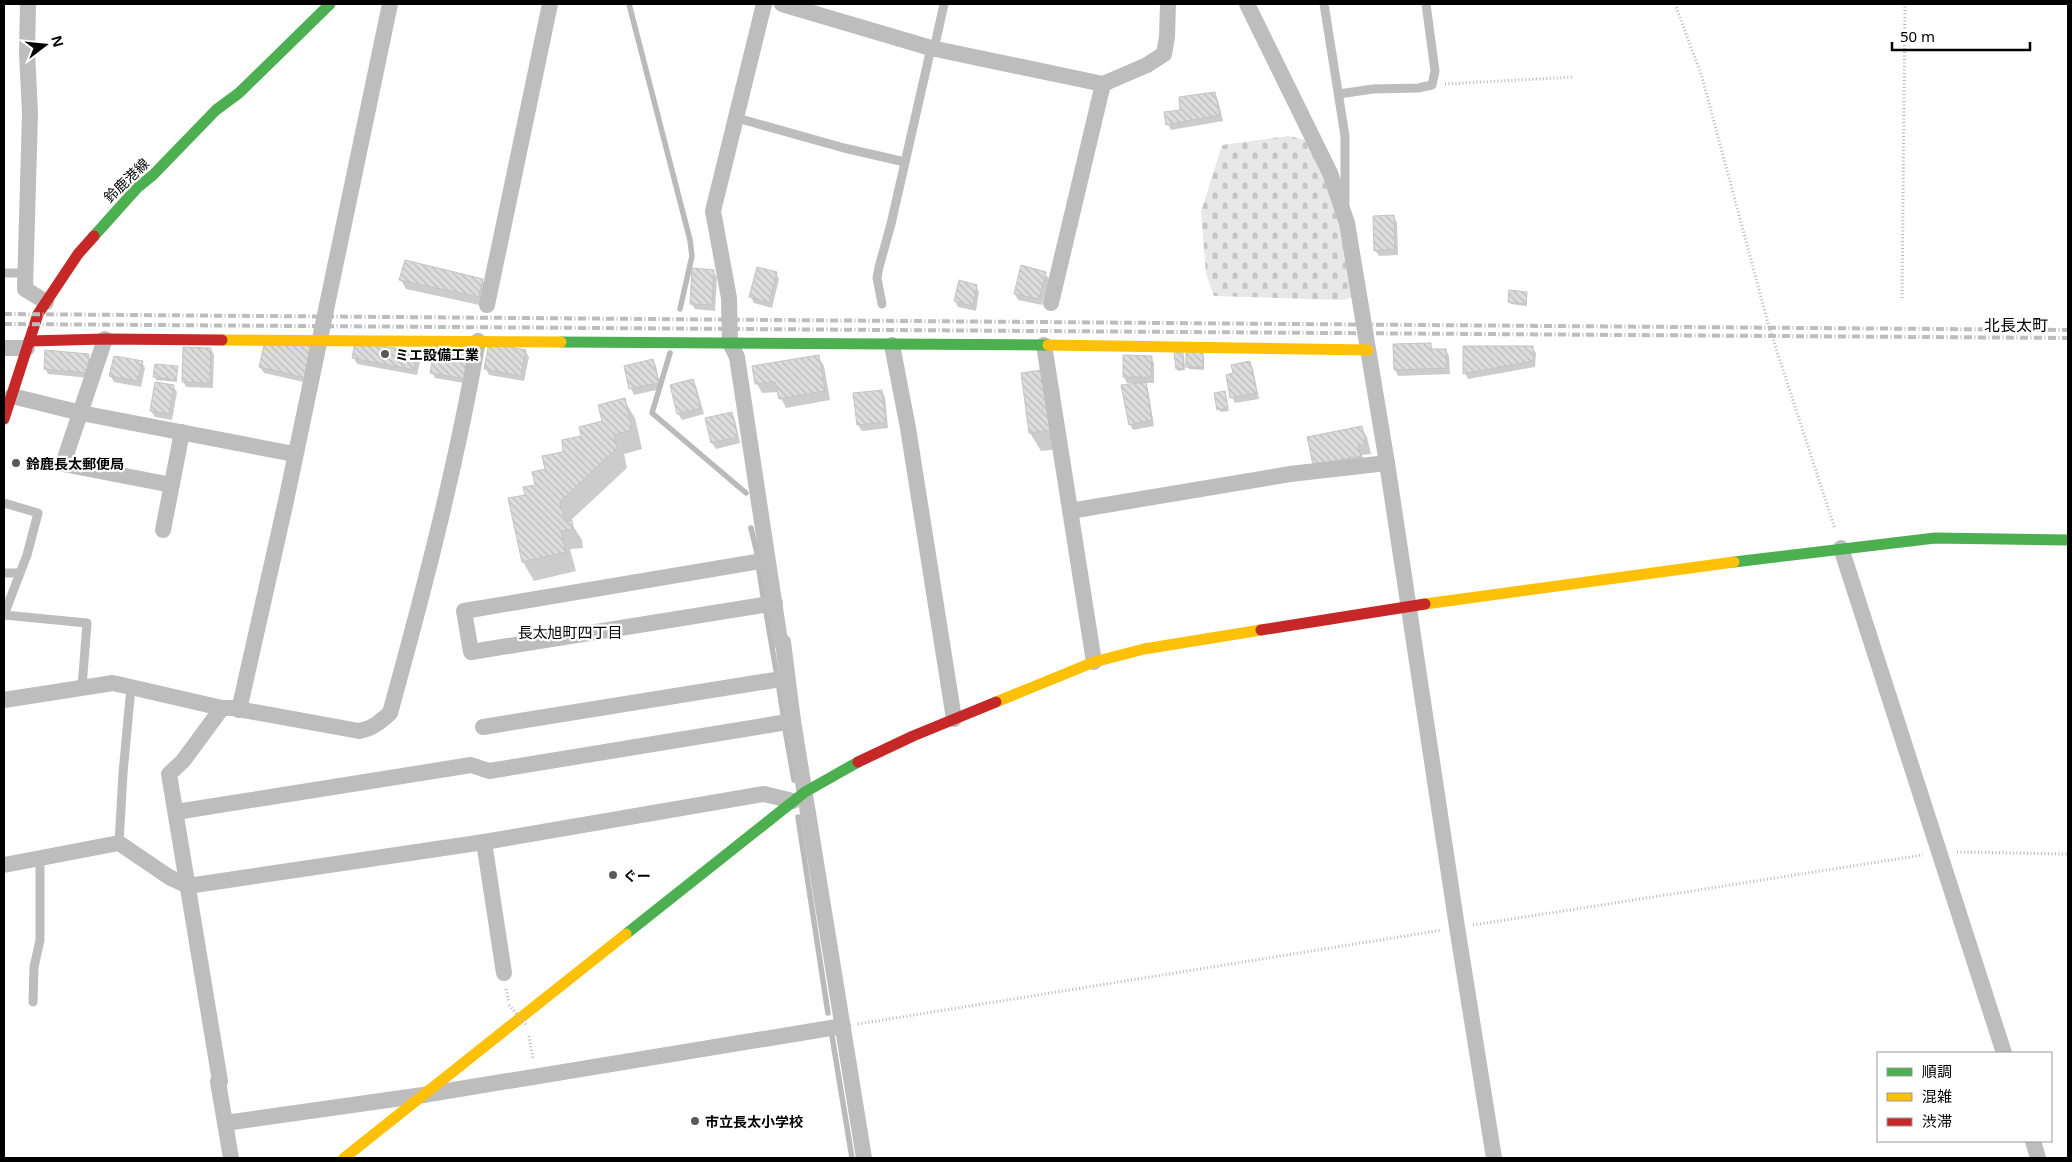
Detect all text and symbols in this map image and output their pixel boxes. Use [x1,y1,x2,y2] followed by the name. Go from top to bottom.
[20,20,70,70] north arrow
[1892,20,2030,52] scale bar
[1900,26,1935,46] text: 50 m
[47,33,69,49] text: N
[99,154,153,206] street label: 鈴鹿港線
[1984,314,2048,336] district label: 北長太町
[395,345,479,364] place label: ミエ設備工業
[379,348,391,360] marker: ミエ設備工業
[26,454,124,473] place label: 鈴鹿長太郵便局
[10,457,22,469] marker: 鈴鹿長太郵便局
[517,622,623,642] district label: 長太旭町四丁目
[623,866,651,885] place label: ぐー
[607,869,619,881] marker: ぐー
[1877,1052,2052,1142] legend
[1922,1061,1952,1081] text: 順調
[1922,1086,1952,1106] text: 混雑
[1922,1111,1952,1131] text: 渋滞
[705,1112,803,1131] place label: 市立長太小学校
[689,1115,701,1127] marker: 市立長太小学校

